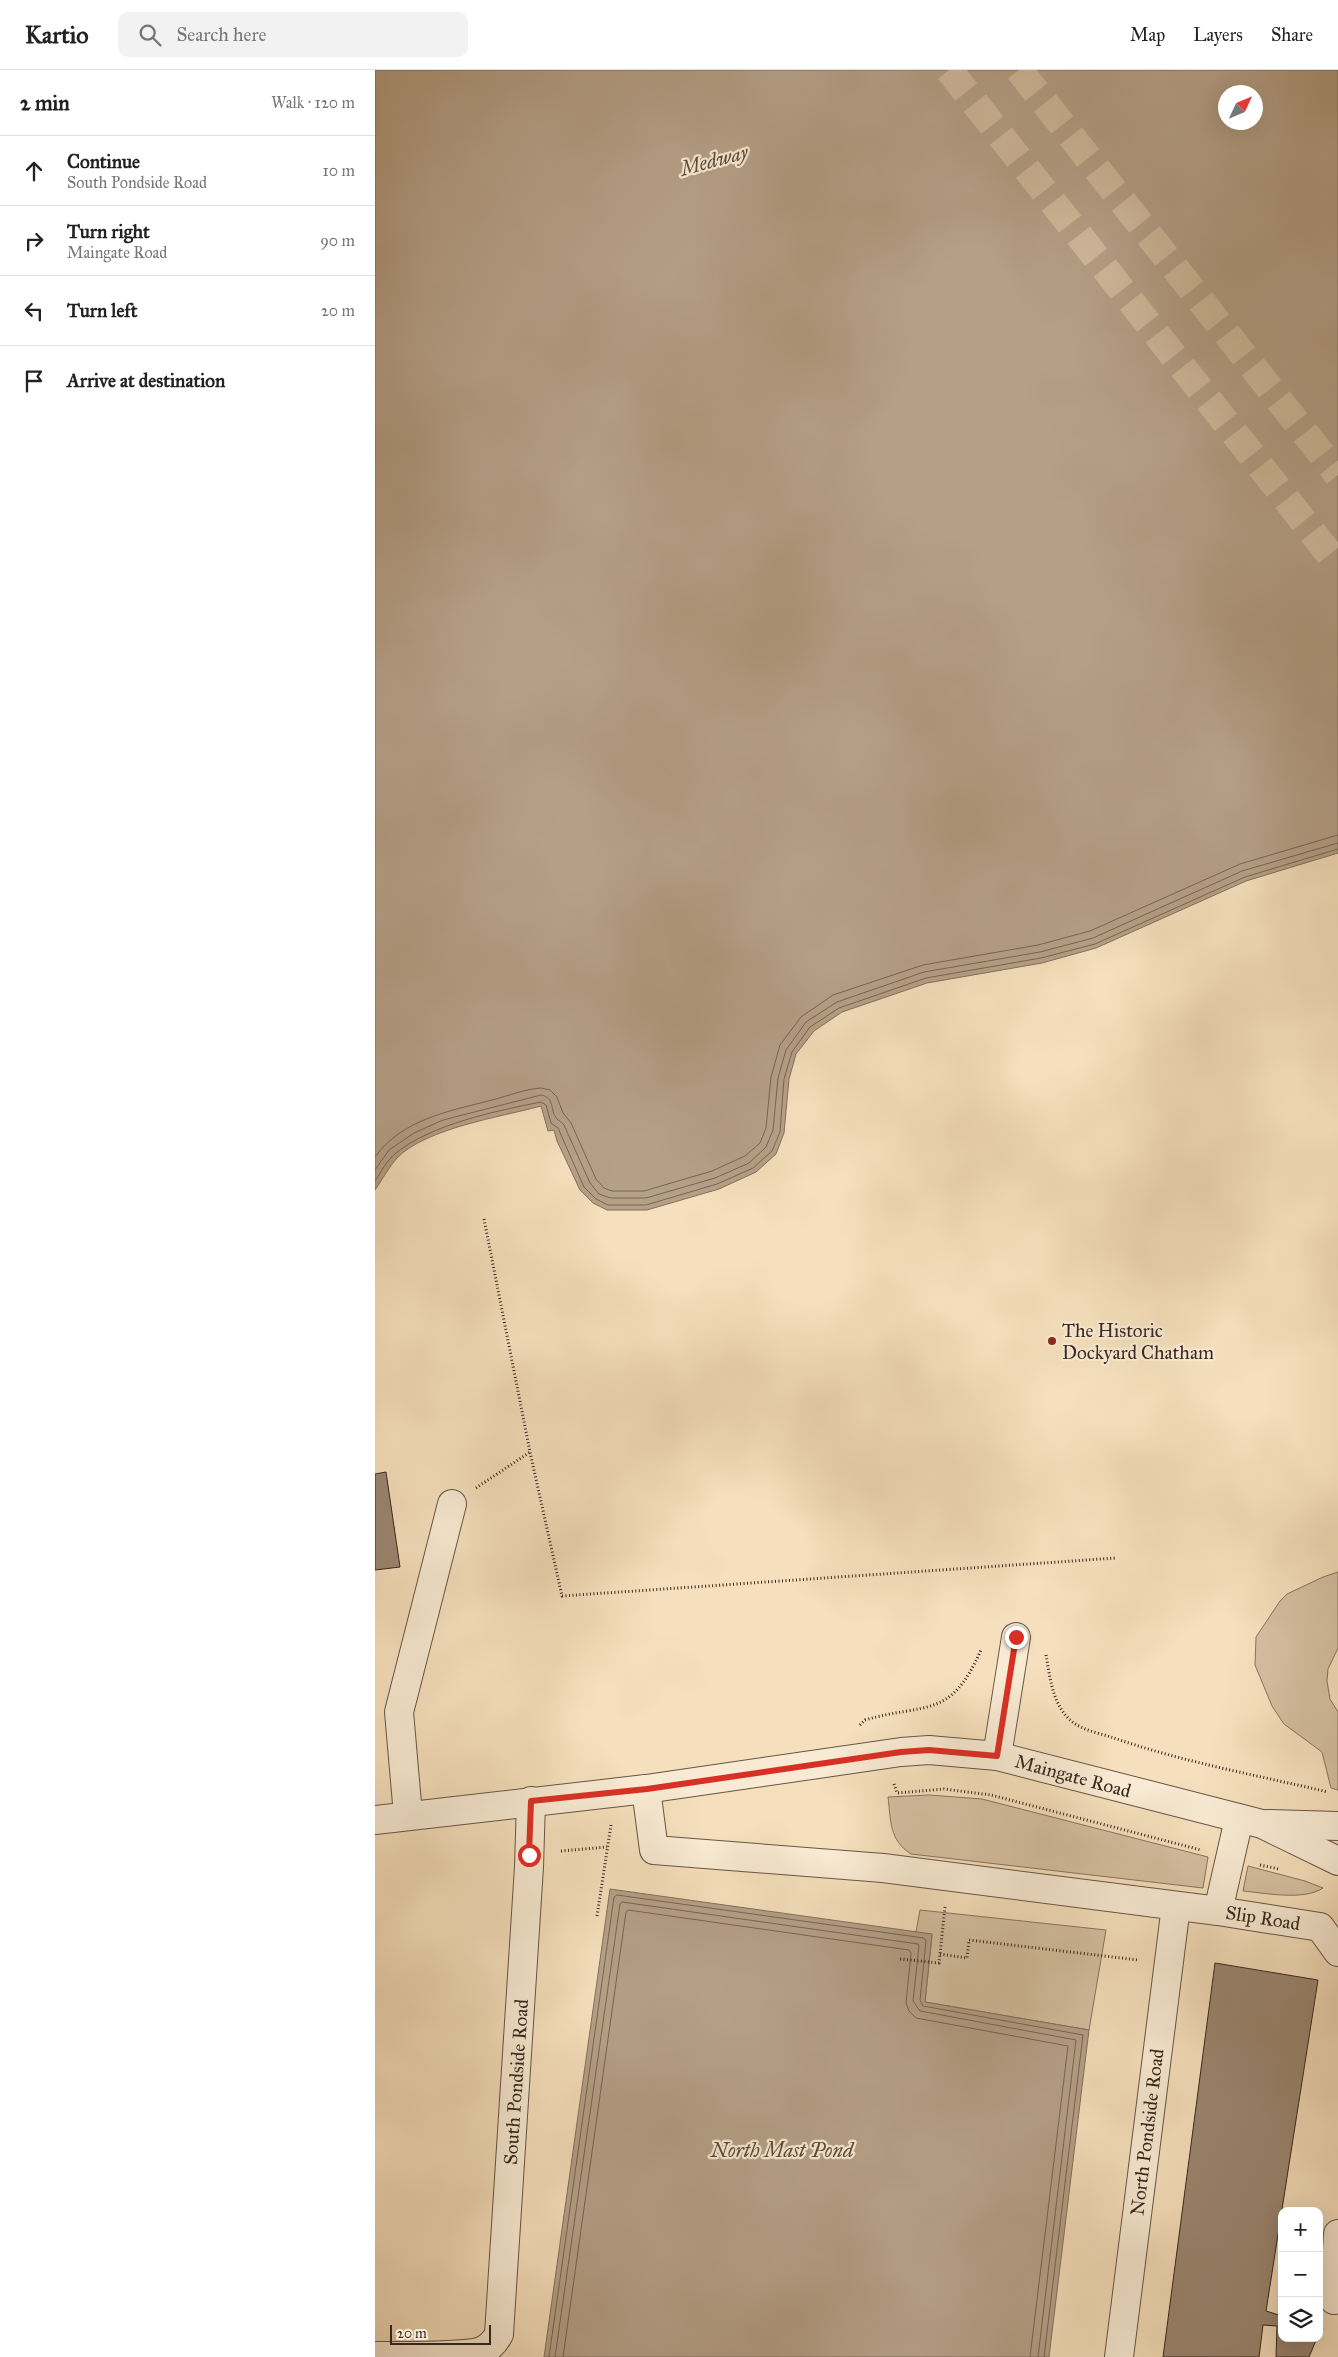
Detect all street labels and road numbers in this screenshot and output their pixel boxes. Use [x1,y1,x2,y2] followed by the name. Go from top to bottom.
[1012,1749,1134,1804] street label: Maingate Road
[1224,1901,1302,1935] street label: Slip Road
[499,1998,533,2166] street label: South Pondside Road
[1125,2047,1169,2217] street label: North Pondside Road

